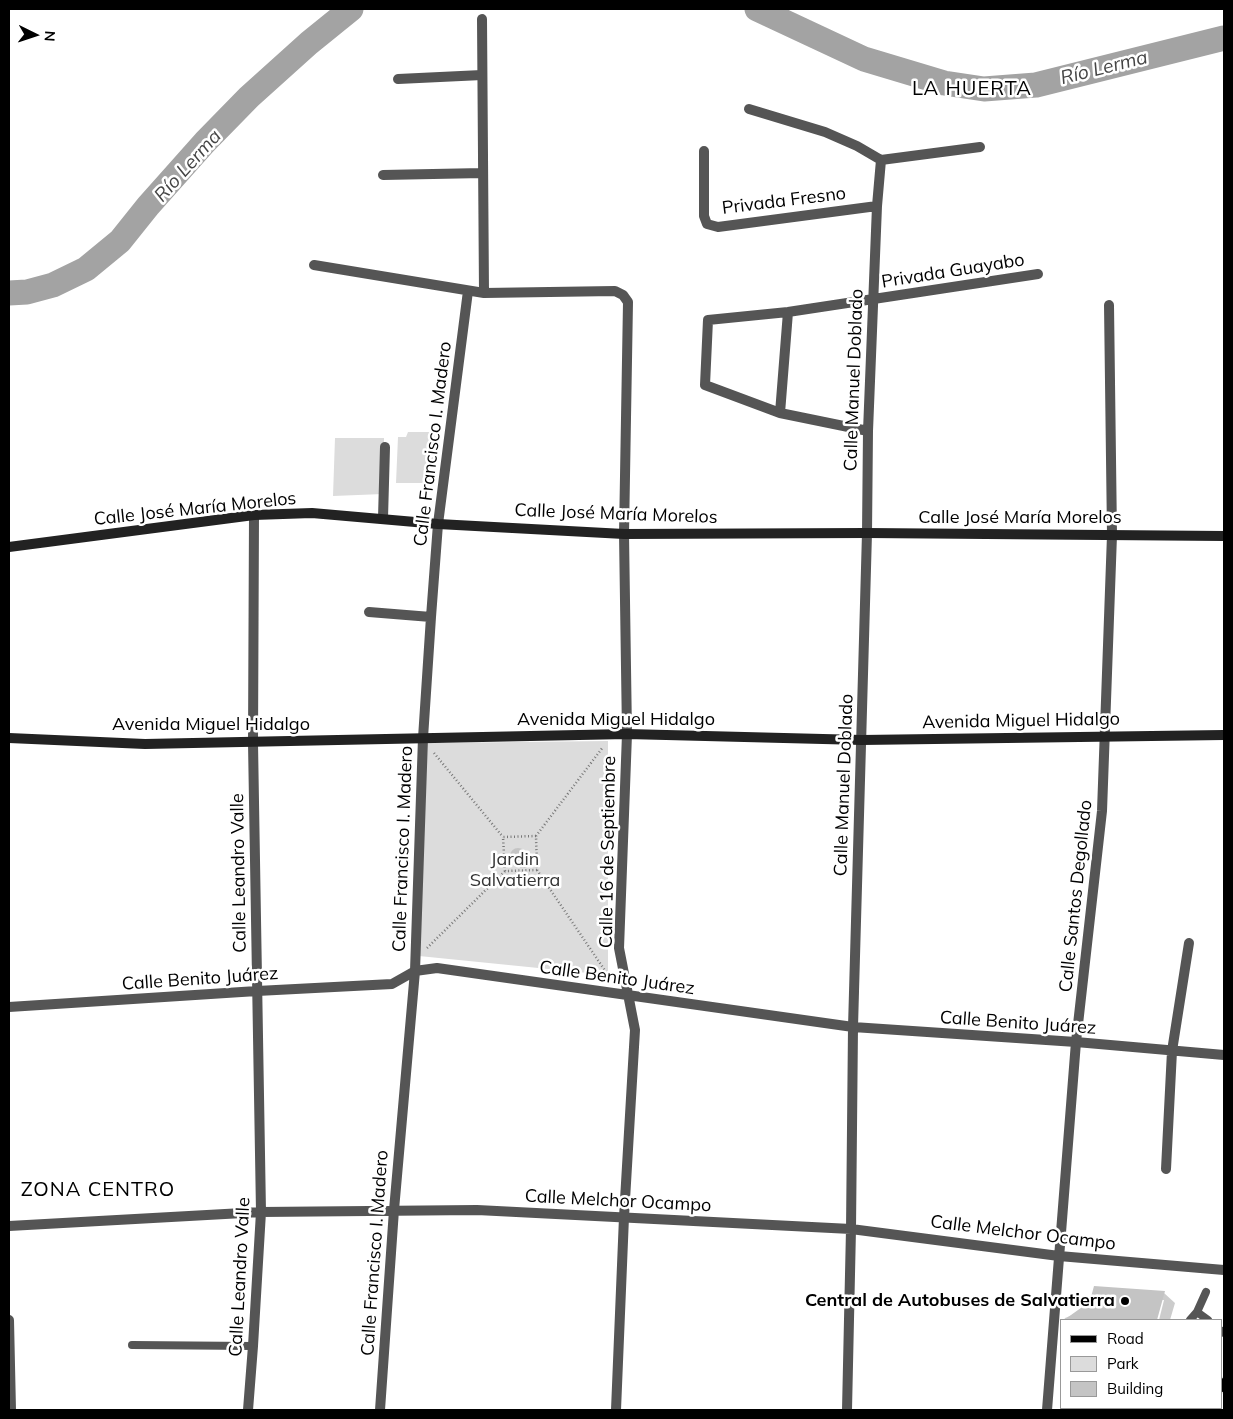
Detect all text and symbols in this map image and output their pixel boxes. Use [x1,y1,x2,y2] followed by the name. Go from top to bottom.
[10,10,60,60] north arrow
[41,30,59,42] text: N
[1058,46,1150,90] water label: Río Lerma
[911,77,1033,101] district label: LA HUERTA
[150,125,226,207] water label: Río Lerma
[721,183,847,219] street label: Privada Fresno
[880,249,1026,293] street label: Privada Guayabo
[840,288,868,472] street label: Calle Manuel Doblado
[410,340,456,548] street label: Calle Francisco I. Madero
[93,488,297,530] street label: Calle José María Morelos
[514,500,718,528] street label: Calle José María Morelos
[918,507,1122,529] street label: Calle José María Morelos
[830,693,858,877] street label: Calle Manuel Doblado
[922,708,1120,734] street label: Avenida Miguel Hidalgo
[517,709,715,731] street label: Avenida Miguel Hidalgo
[112,714,310,736] street label: Avenida Miguel Hidalgo
[389,745,417,953] street label: Calle Francisco I. Madero
[596,756,620,948] street label: Calle 16 de Septiembre
[227,793,251,953] street label: Calle Leandro Valle
[1055,799,1097,993] street label: Calle Santos Degollado
[470,849,560,892] park label: Jardin Salvatierra
[538,956,696,1000] street label: Calle Benito Juárez
[121,963,279,995] street label: Calle Benito Juárez
[939,1007,1097,1039] street label: Calle Benito Juárez
[357,1149,393,1357] street label: Calle Francisco I. Madero
[19,1178,177,1202] district label: ZONA CENTRO
[524,1185,712,1217] street label: Calle Melchor Ocampo
[225,1197,255,1357] street label: Calle Leandro Valle
[929,1211,1117,1255] street label: Calle Melchor Ocampo
[805,1290,1115,1312] place label: Central de Autobuses de Salvatierra
[1119,1295,1131,1307] marker: Central de Autobuses de Salvatierra
[1060,1319,1223,1409] legend
[1107,1329,1144,1348] text: Road
[1107,1354,1139,1373] text: Park
[1107,1379,1163,1398] text: Building

